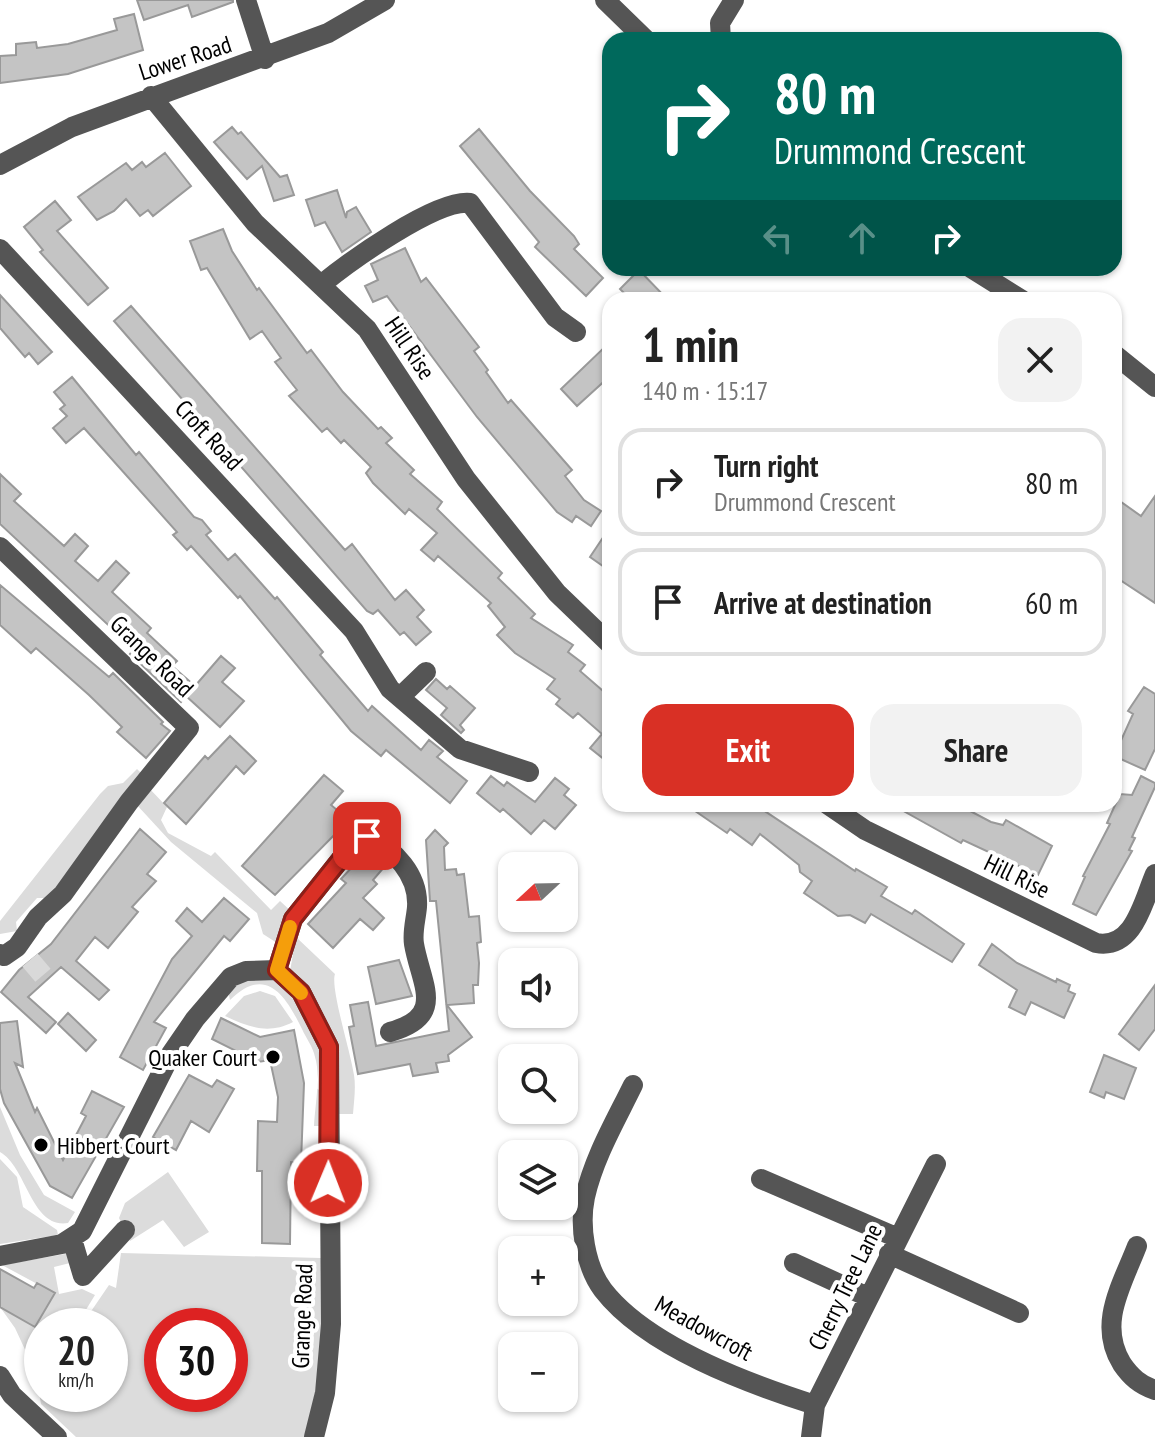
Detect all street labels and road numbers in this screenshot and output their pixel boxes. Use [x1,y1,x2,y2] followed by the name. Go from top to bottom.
[135,28,235,88] street label: Lower Road
[378,311,442,385] street label: Hill Rise
[168,393,250,477] street label: Croft Road
[104,608,200,704] street label: Grange Road
[979,847,1055,905] street label: Hill Rise
[801,1219,889,1355] street label: Cherry Tree Lane
[285,1263,319,1369] street label: Grange Road
[650,1288,759,1368] street label: Meadowcroft

